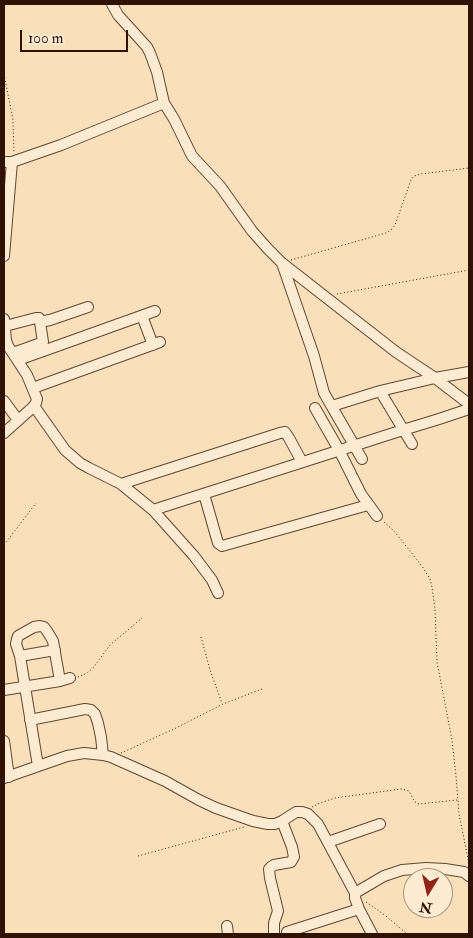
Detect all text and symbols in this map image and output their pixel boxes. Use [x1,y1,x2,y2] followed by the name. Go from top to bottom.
[22,20,130,52] scale bar
[28,29,63,48] text: 100 m
[403,868,453,918] north arrow
[418,898,433,917] text: N

